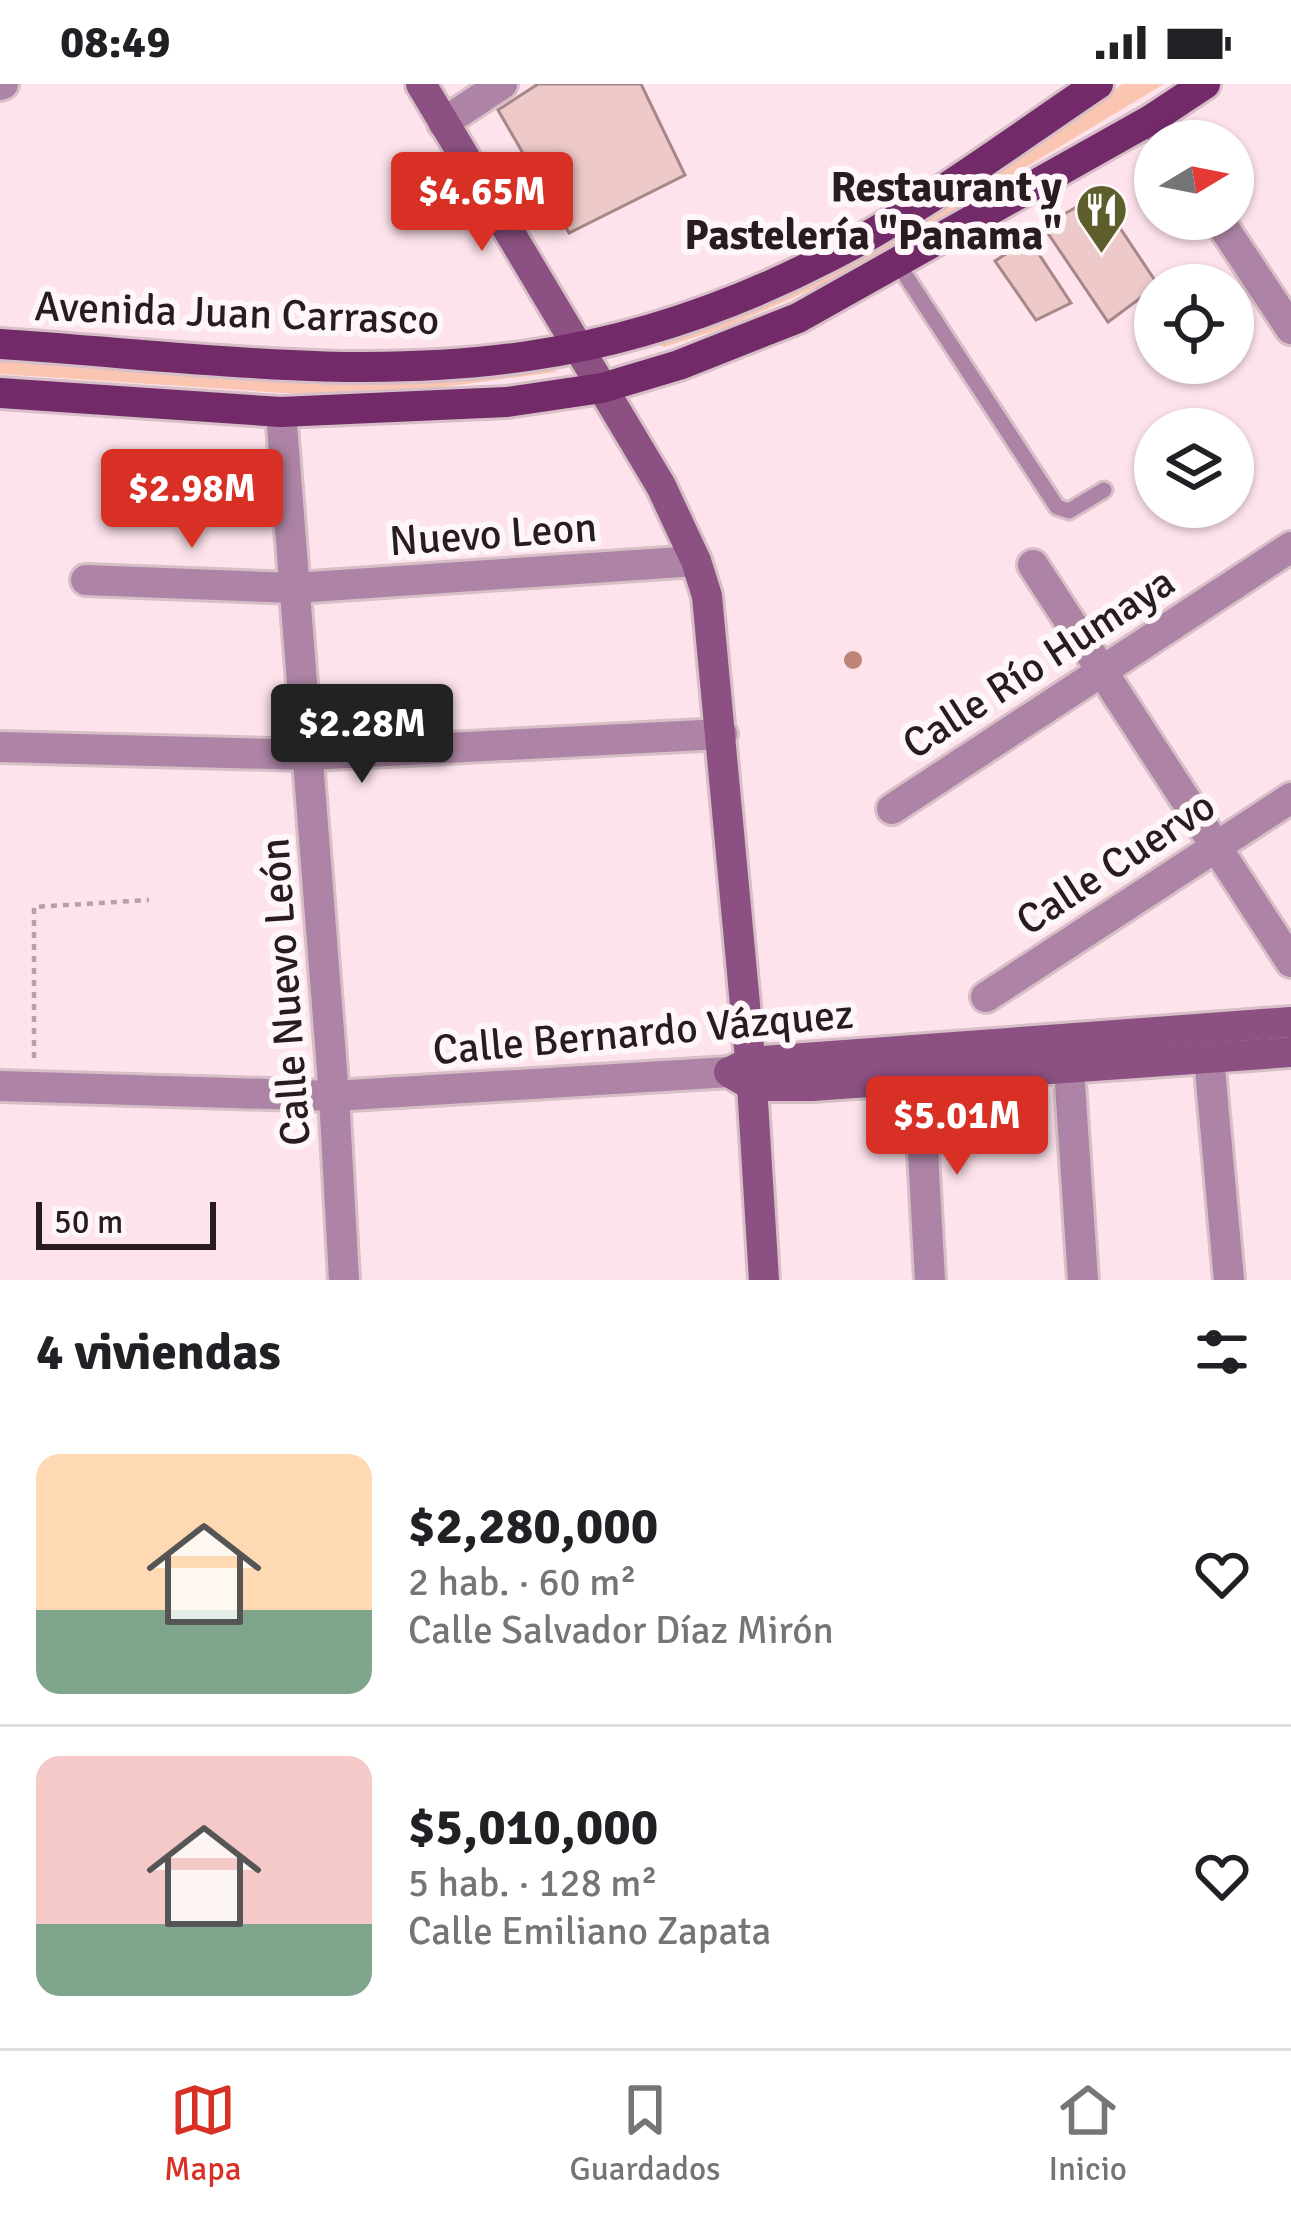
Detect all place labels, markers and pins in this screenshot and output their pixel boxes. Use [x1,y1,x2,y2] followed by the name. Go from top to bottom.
[384,152,580,254] pin: $4.65M
[684,162,1062,261] place label: Restaurant y Pastelería "Panama"
[1073,182,1129,256] restaurant icon: Restaurant y Pastelería "Panama"
[94,449,290,551] pin: $2.98M
[264,684,460,786] pin: $2.28M
[859,1076,1055,1178] pin: $5.01M

